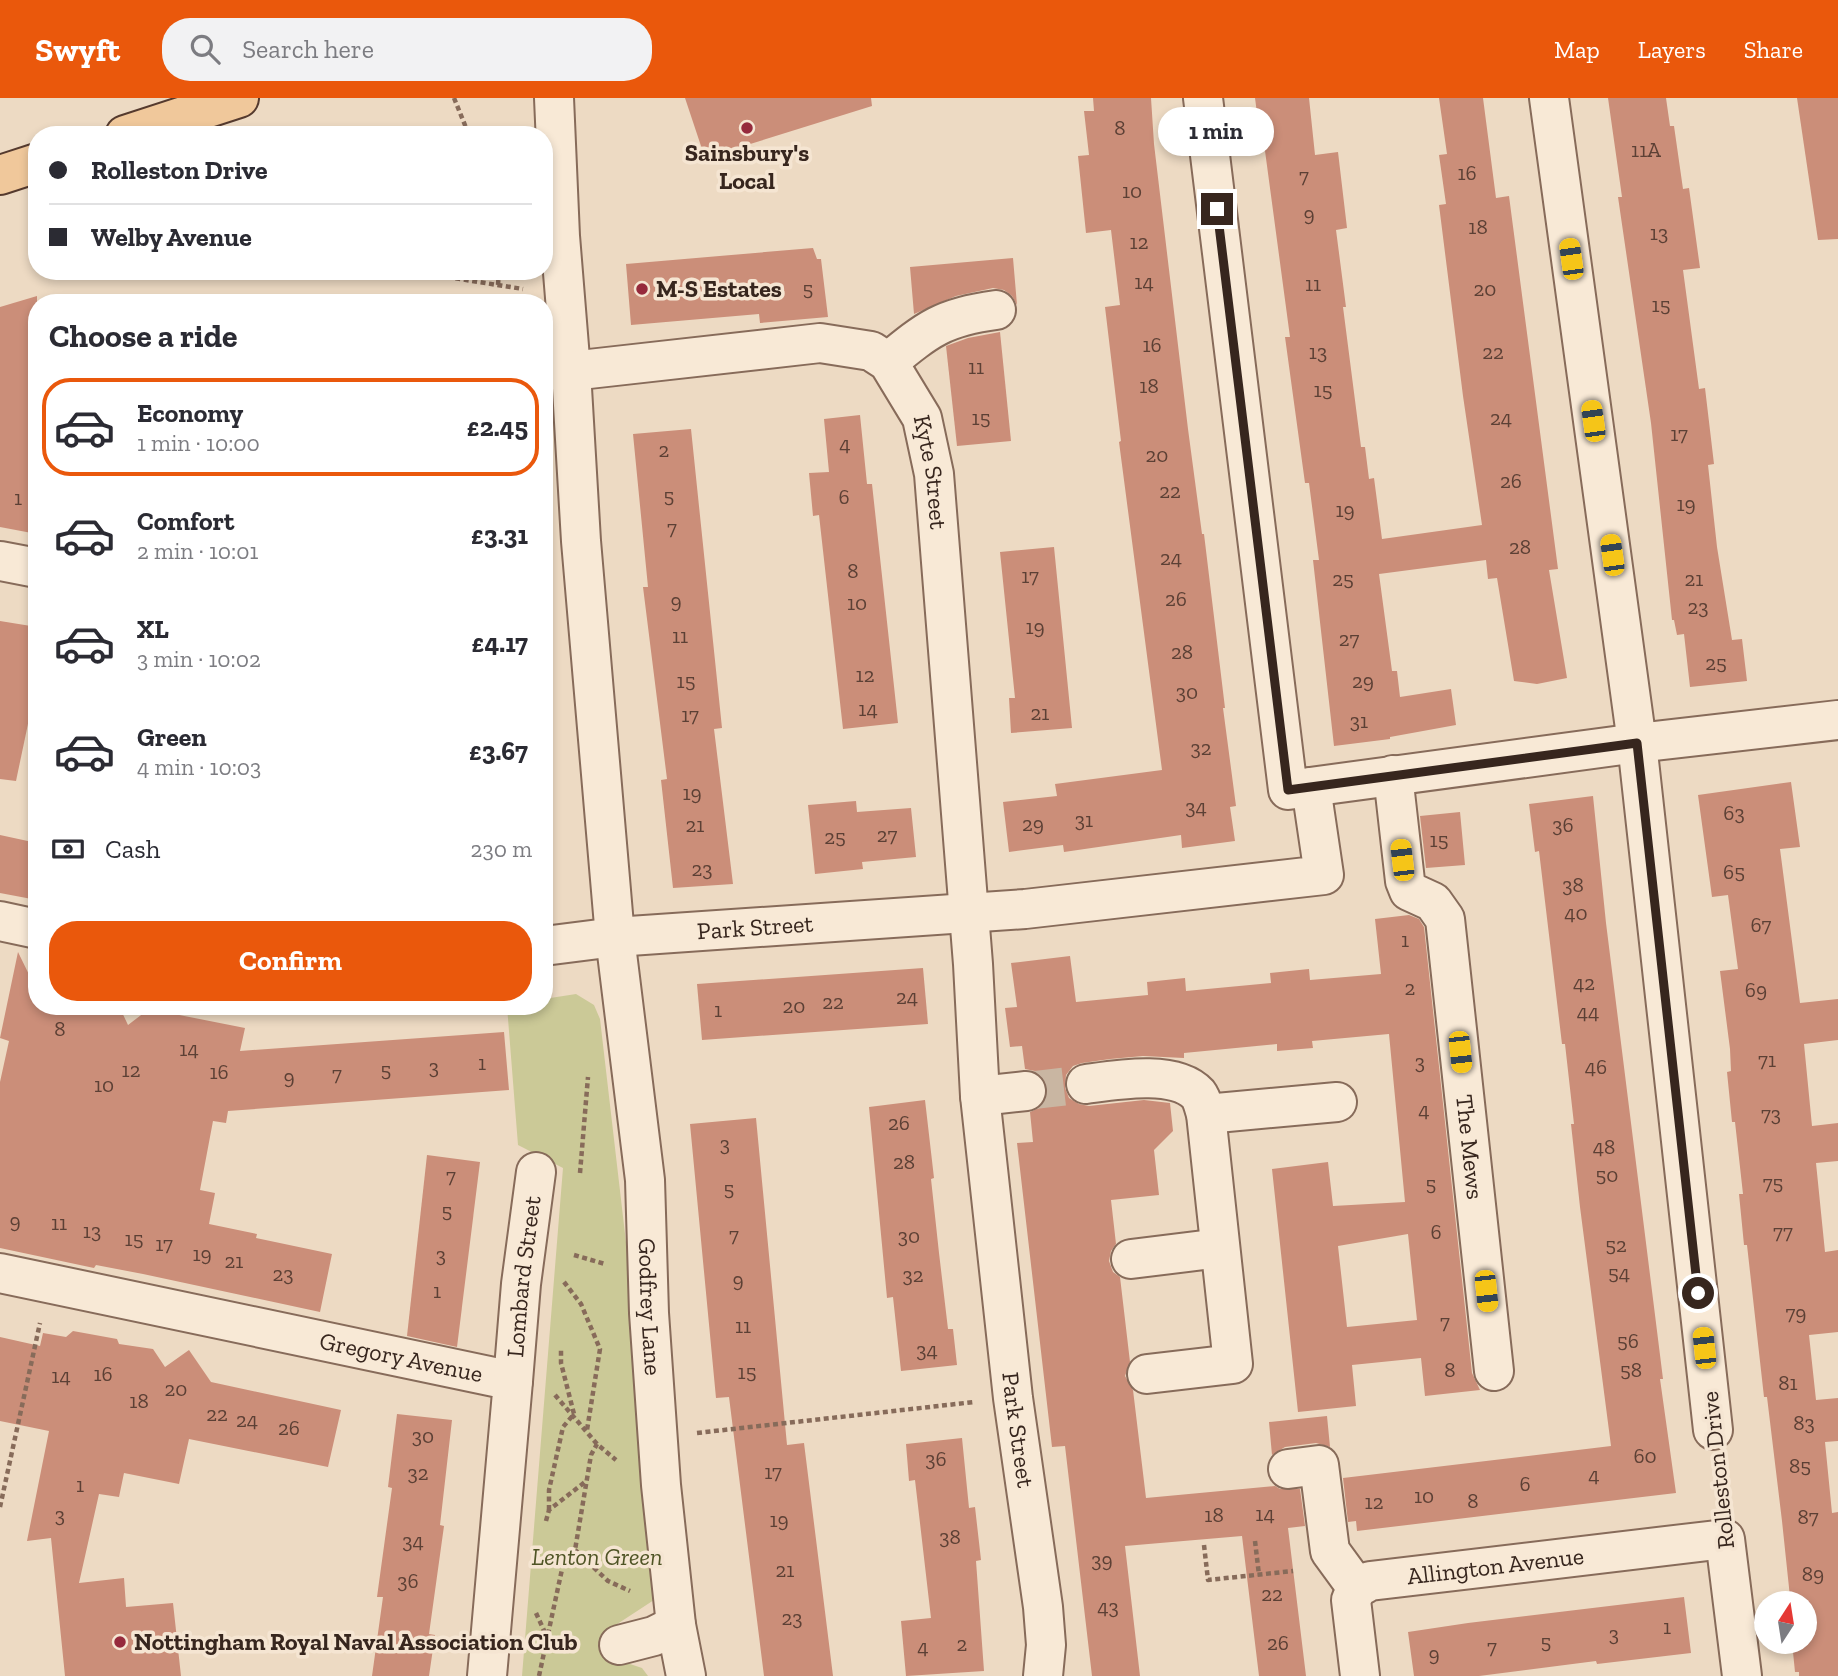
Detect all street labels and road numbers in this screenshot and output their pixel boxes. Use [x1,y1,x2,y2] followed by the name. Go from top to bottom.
[908,412,953,531] street label: Kyte Street
[696,908,814,945] street label: Park Street
[1450,1093,1490,1201] street label: The Mews
[500,1194,547,1359] street label: Lombard Street
[633,1238,668,1376] street label: Godfrey Lane
[317,1326,486,1388] street label: Gregory Avenue
[996,1371,1041,1490] street label: Park Street
[1695,1390,1740,1550] street label: Rolleston Drive
[1405,1541,1585,1591] street label: Allington Avenue

